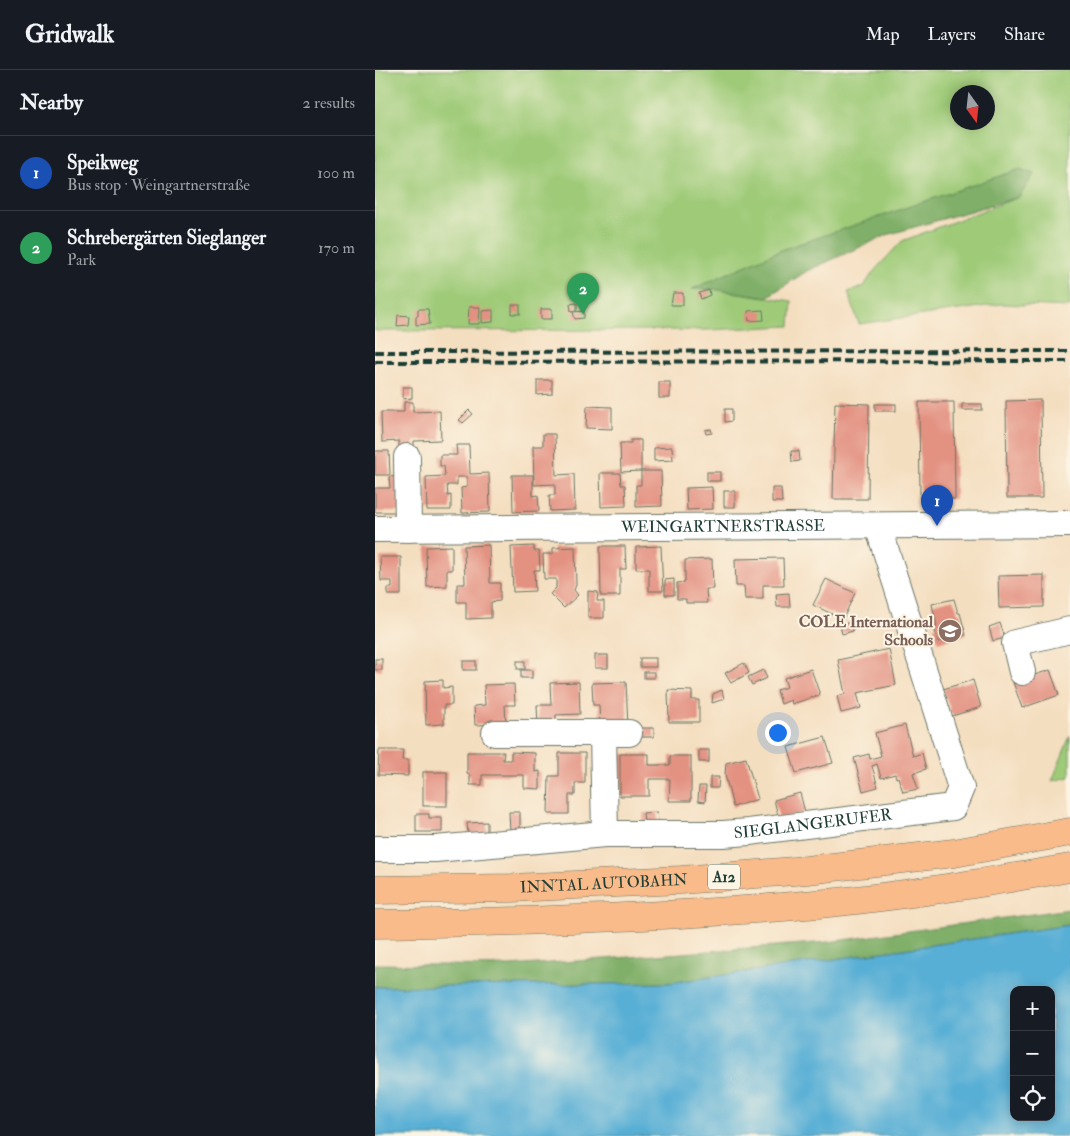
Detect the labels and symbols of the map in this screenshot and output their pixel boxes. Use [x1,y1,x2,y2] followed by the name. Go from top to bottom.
[950,85,995,130] north arrow
[567,273,599,314] pin: 2
[921,485,953,526] pin: 1
[620,516,825,537] street label: WEINGARTNERSTRASSE
[799,612,934,650] place label: COLE International Schools
[937,618,963,644] school or university icon: COLE International Schools
[765,720,791,746] your location
[733,805,893,843] street label: SIEGLANGERUFER
[708,864,740,890] road number: A12
[520,870,689,898] street label: INNTAL AUTOBAHN

